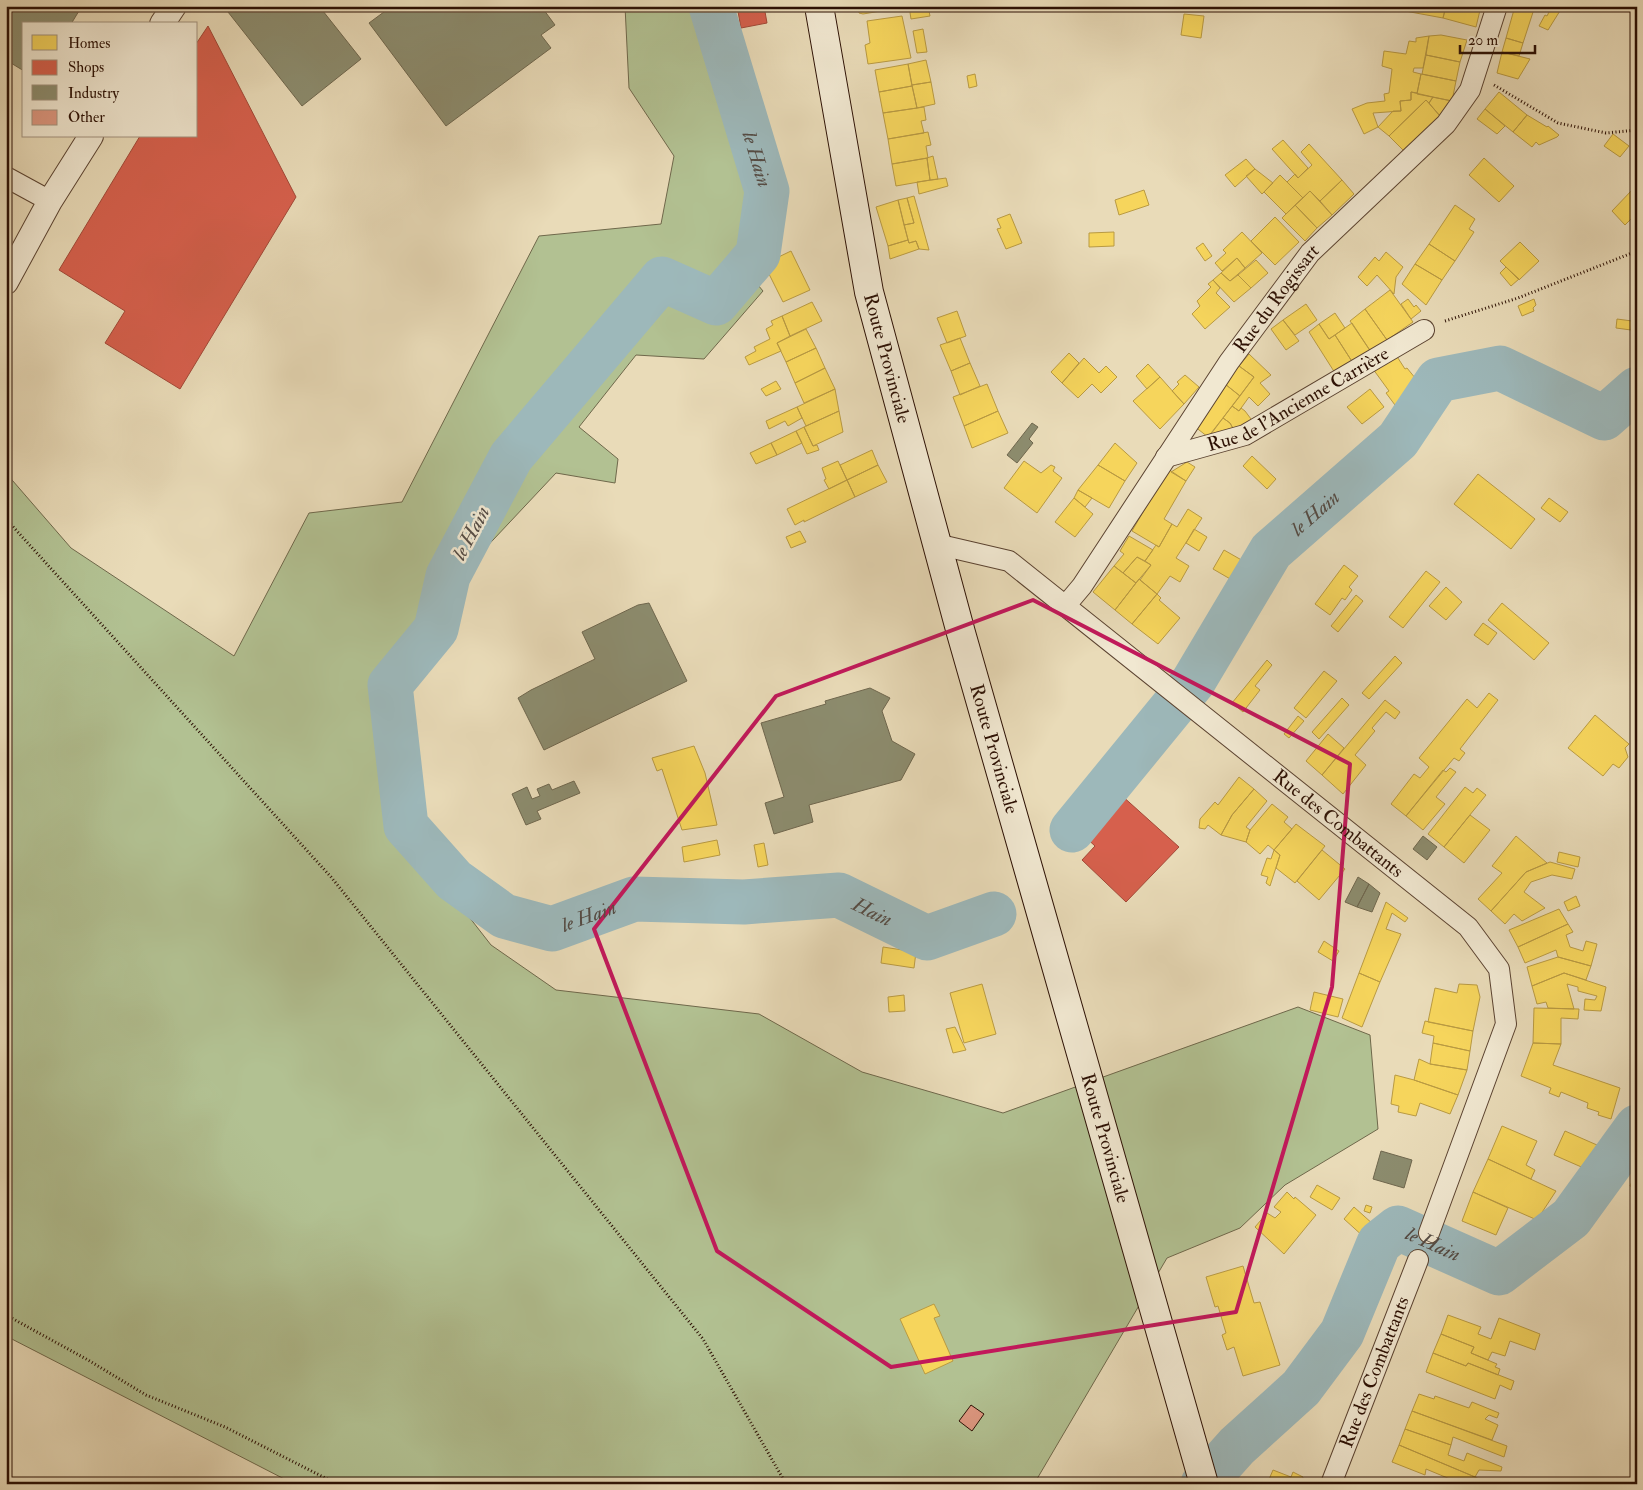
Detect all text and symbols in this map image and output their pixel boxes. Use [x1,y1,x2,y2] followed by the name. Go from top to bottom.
[22,22,198,138] legend
[1460,22,1536,54] scale bar
[1468,31,1498,50] text: 20 m
[68,34,110,53] text: Homes
[68,58,104,78] text: Shops
[68,84,119,103] text: Industry
[68,108,105,127] text: Other
[737,127,778,190] water label: le Hain
[1228,239,1324,358] street label: Rue du Rogissart
[858,291,916,426] street label: Route Provinciale
[1205,341,1393,457] street label: Rue de l'Ancienne Carrière
[1285,484,1345,541] water label: le Hain
[446,502,495,565] water label: le Hain
[964,681,1024,816] street label: Route Provinciale
[1268,764,1408,883] street label: Rue des Combattants
[848,891,897,932] water label: Hain
[557,894,620,937] water label: le Hain
[1075,1071,1135,1206] street label: Route Provinciale
[1401,1220,1464,1267] water label: le Hain
[1334,1293,1415,1451] street label: Rue des Combattants

